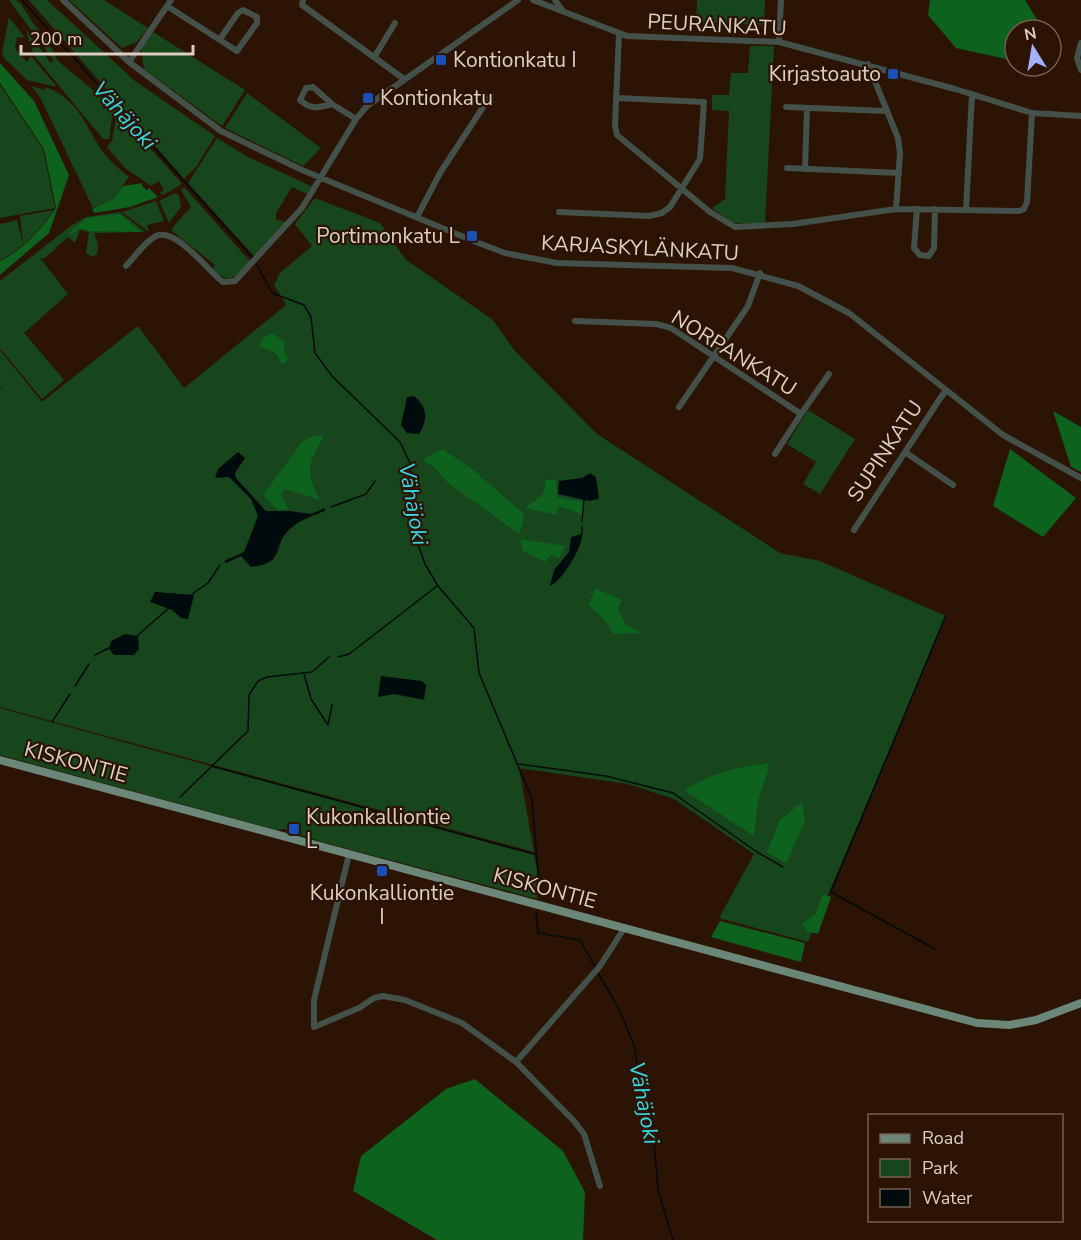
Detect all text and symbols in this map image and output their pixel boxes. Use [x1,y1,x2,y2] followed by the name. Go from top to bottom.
[647,7,787,43] street label: PEURANKATU
[21,18,194,56] scale bar
[1003,18,1063,78] north arrow
[1022,22,1038,46] text: N
[30,27,82,51] text: 200 m
[453,46,577,74] place label: Kontionkatu I
[434,53,448,67] marker: Kontionkatu I
[769,60,881,88] place label: Kirjastoauto
[886,67,900,81] marker: Kirjastoauto
[85,75,164,157] water label: Vähäjoki
[380,84,493,112] place label: Kontionkatu
[361,91,375,105] marker: Kontionkatu
[316,222,461,250] place label: Portimonkatu L
[465,229,479,243] marker: Portimonkatu L
[540,229,740,267] street label: KARJASKYLÄNKATU
[666,303,802,403] street label: NORPANKATU
[841,395,929,507] street label: SUPINKATU
[391,461,435,549] water label: Vähäjoki
[21,735,131,789] street label: KISKONTIE
[306,803,450,855] place label: Kukonkalliontie L
[287,822,301,836] marker: Kukonkalliontie L
[490,861,600,915] street label: KISKONTIE
[375,864,389,878] marker: Kukonkalliontie I
[310,879,454,931] place label: Kukonkalliontie I
[621,1059,667,1148] water label: Vähäjoki
[868,1114,1063,1222] legend
[922,1126,964,1150] text: Road
[922,1156,959,1180] text: Park
[922,1186,973,1210] text: Water

